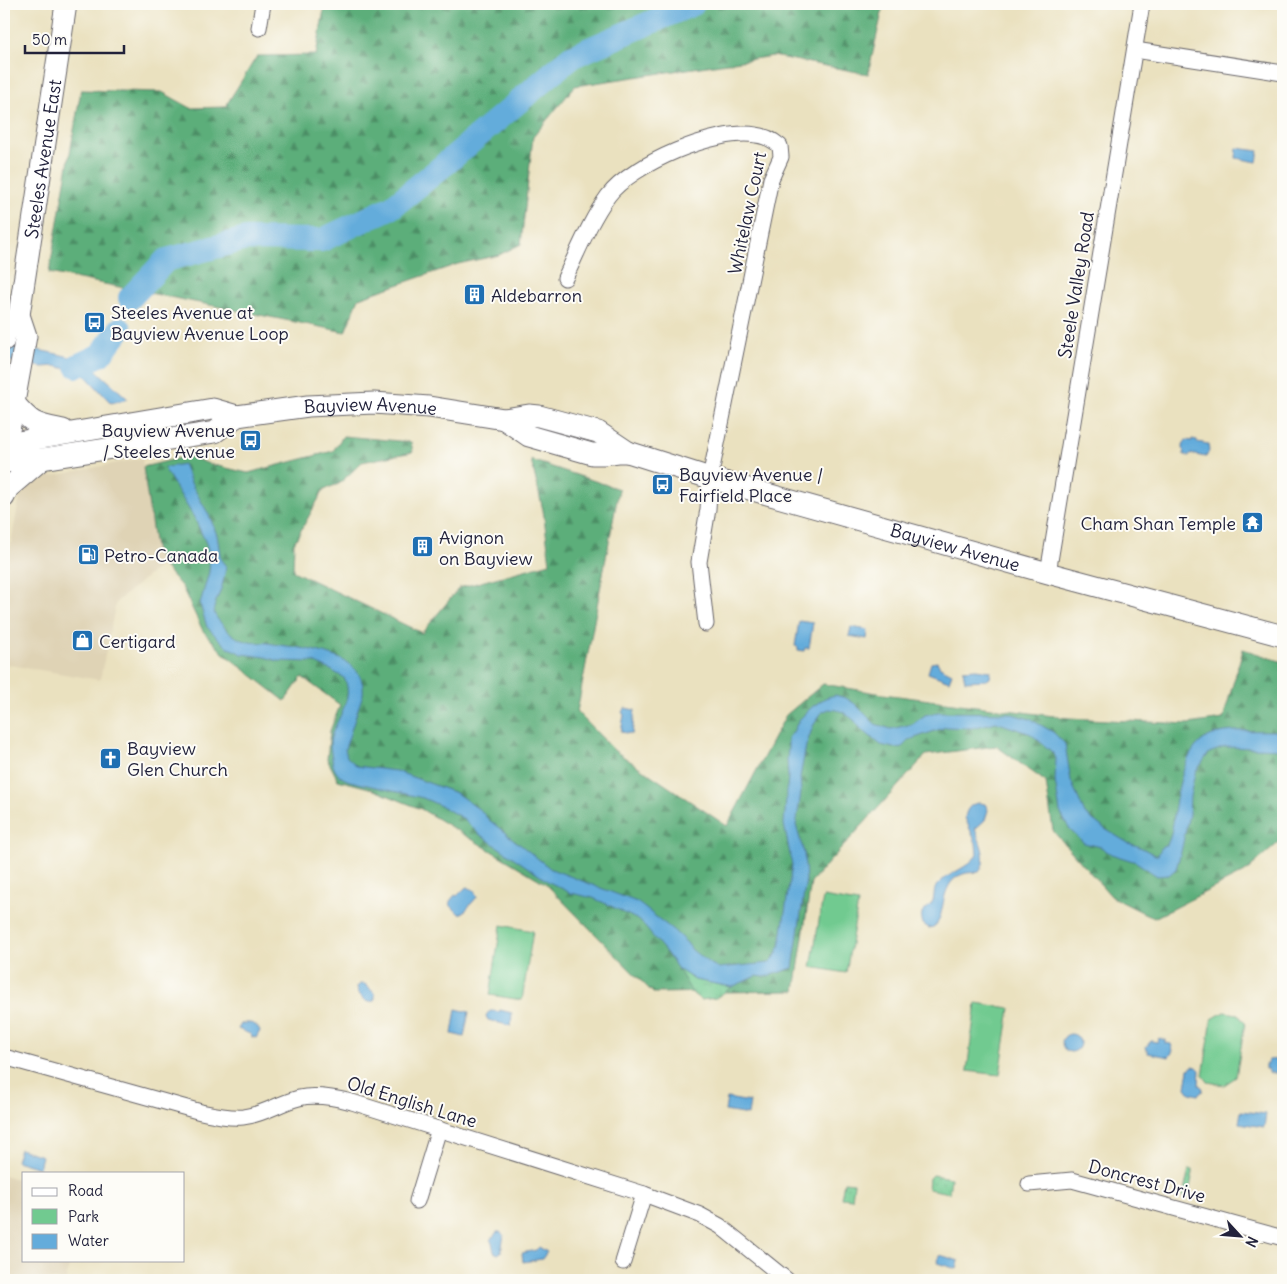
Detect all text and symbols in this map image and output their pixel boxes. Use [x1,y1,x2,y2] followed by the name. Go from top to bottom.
[25,22,124,54] scale bar
[32,30,67,49] text: 50 m
[19,78,66,240] street label: Steeles Avenue East
[723,150,771,276] street label: Whitelaw Court
[1053,210,1099,360] street label: Steele Valley Road
[463,283,487,307] building icon: Aldebarron
[491,284,582,307] place label: Aldebarron
[111,301,289,345] place label: Steeles Avenue at Bayview Avenue Loop
[83,310,107,334] bus stop icon: Steeles Avenue at Bayview Avenue Loop
[303,391,439,420] street label: Bayview Avenue
[102,419,235,463] place label: Bayview Avenue / Steeles Avenue
[239,428,263,452] bus stop icon: Bayview Avenue / Steeles Avenue
[679,463,823,507] place label: Bayview Avenue / Fairfield Place
[651,472,675,496] bus stop icon: Bayview Avenue / Fairfield Place
[1240,511,1264,535] temple icon: Cham Shan Temple
[1080,512,1236,535] place label: Cham Shan Temple
[888,518,1023,576] street label: Bayview Avenue
[439,526,533,570] place label: Avignon on Bayview
[411,535,435,559] building icon: Avignon on Bayview
[76,543,100,567] fuel station icon: Petro-Canada
[104,544,218,567] place label: Petro-Canada
[71,629,95,653] shop icon: Certigard
[99,630,176,653] place label: Certigard
[127,737,228,781] place label: Bayview Glen Church
[99,746,123,770] church icon: Bayview Glen Church
[344,1071,480,1133] street label: Old English Lane
[1086,1154,1208,1208] street label: Doncrest Drive
[22,1172,185,1262] legend
[68,1181,103,1200] text: Road
[68,1207,99,1226] text: Park
[1214,1212,1264,1262] north arrow
[68,1231,109,1250] text: Water
[1241,1233,1262,1250] text: N

